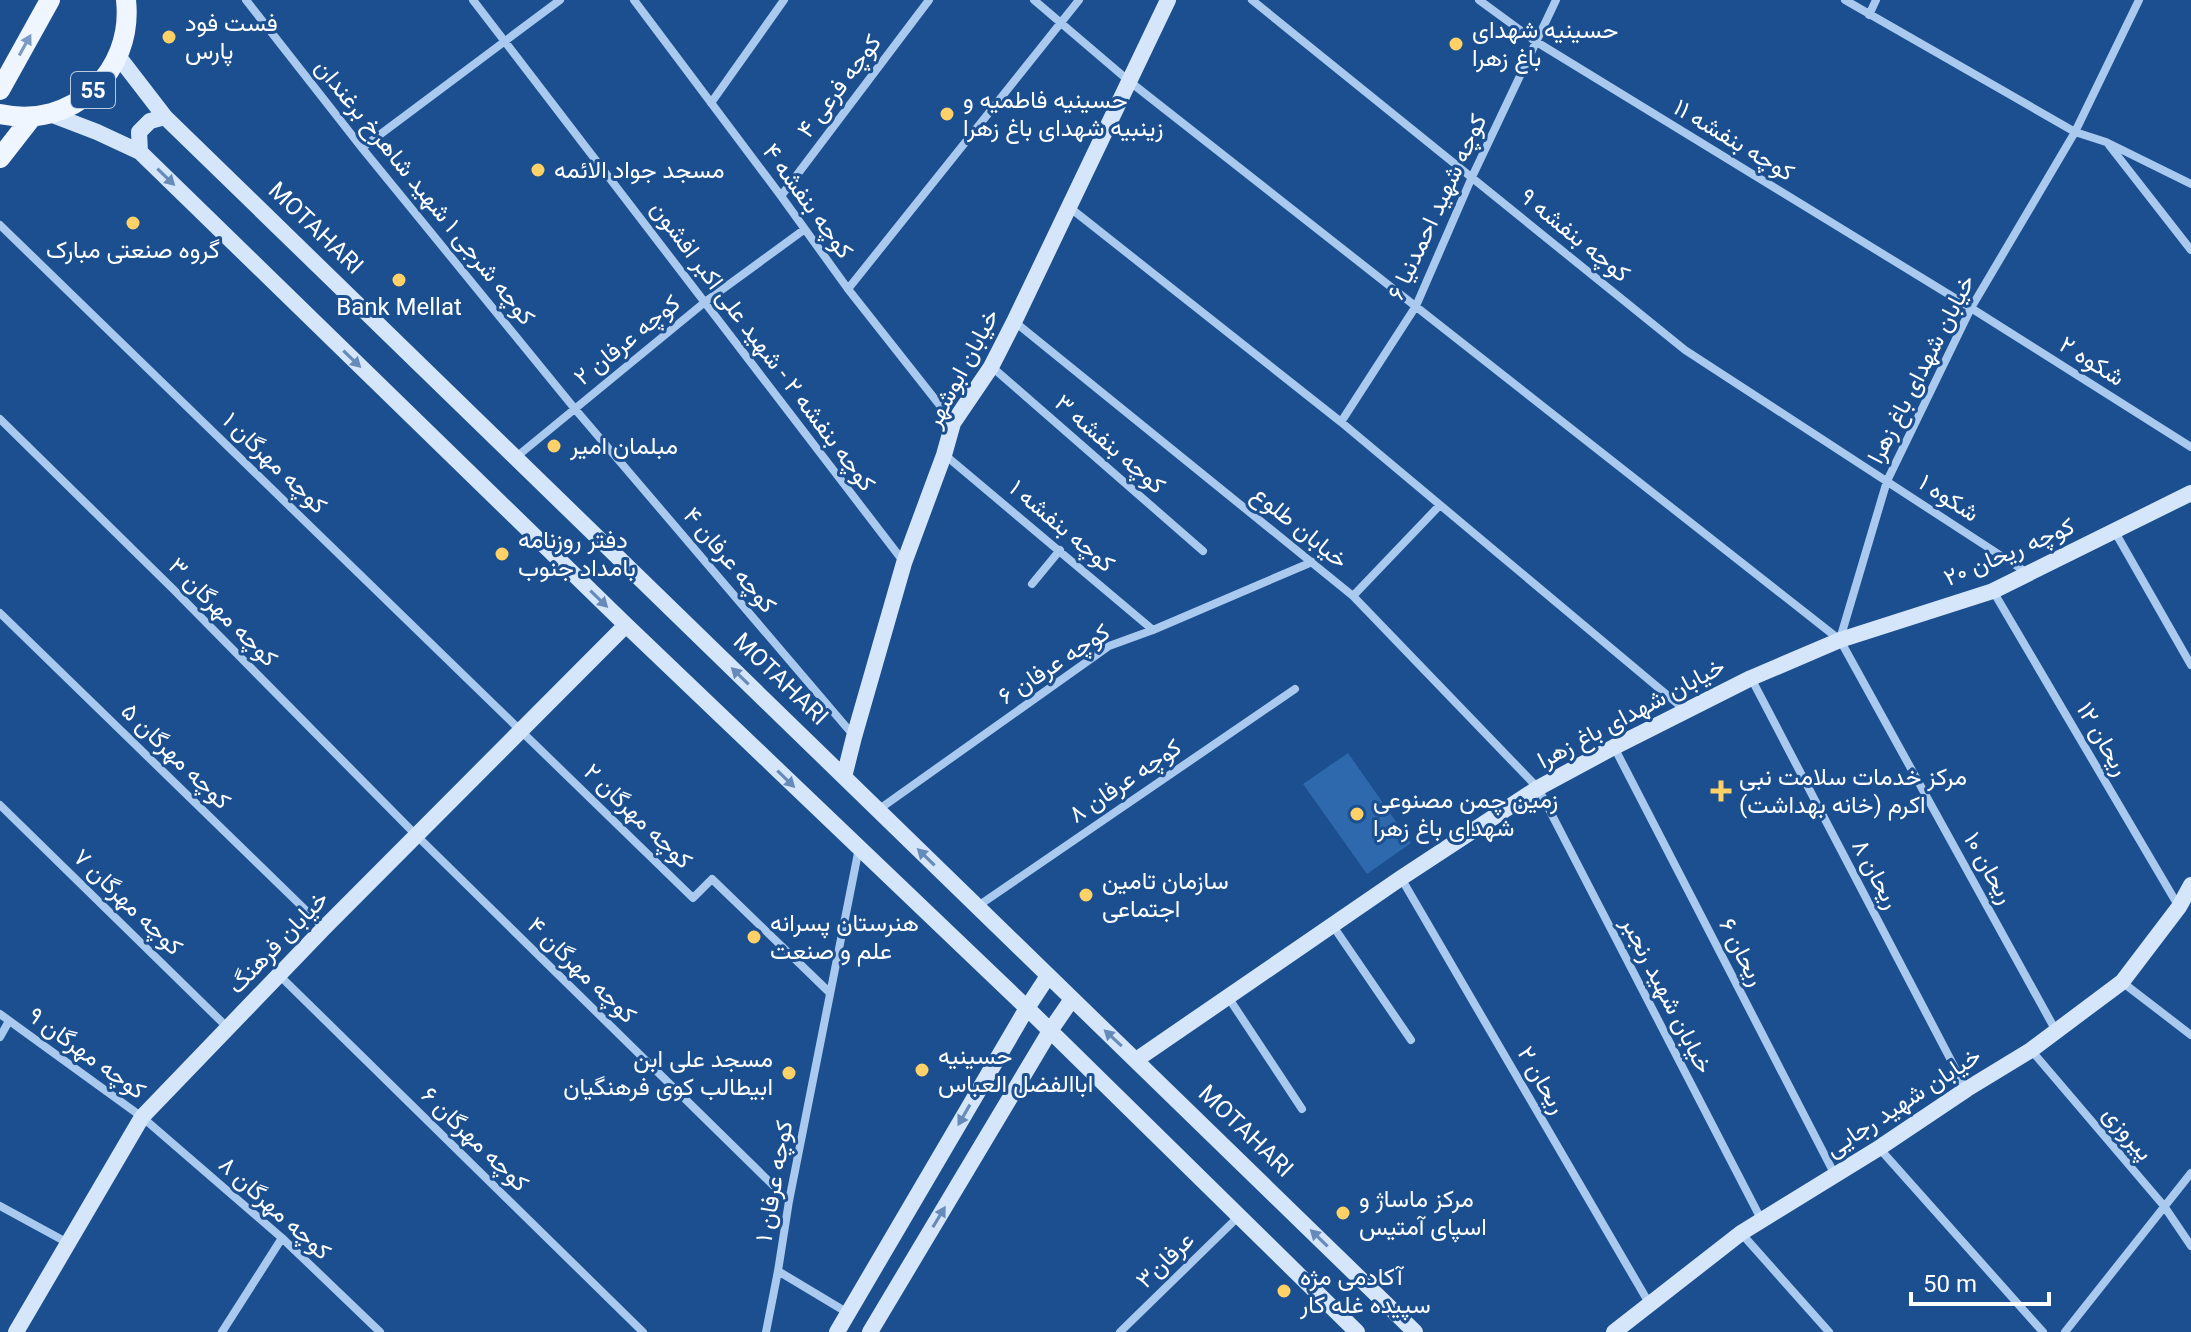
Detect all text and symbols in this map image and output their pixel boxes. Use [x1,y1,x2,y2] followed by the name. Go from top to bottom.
[185,9,278,67] place label: فست فود پارس
[1472,16,1618,74] place label: حسینیه شهدای باغ زهرا
[160,28,178,46] marker: فست فود پارس
[791,29,888,144] street label: کوچه فرعی ۴
[18,34,32,56] one-way arrow
[1447,35,1465,53] marker: حسینیه شهدای باغ زهرا
[308,54,541,332] street label: کوچه شرجی ۱ شهید شاهرخ برغندان
[71,72,115,108] road number: 55
[963,86,1164,144] place label: حسینیه فاطمیه و زینبیه شهدای باغ زهرا
[1668,93,1799,189] street label: کوچه بنفشه ۱۱
[938,105,956,123] marker: حسینیه فاطمیه و زینبیه شهدای باغ زهرا
[1382,110,1494,305] street label: کوچه شهید احمدنیا ۶
[755,138,859,265] street label: کوچه بنفشه ۴
[554,156,725,185] place label: مسجد جواد الائمه
[529,161,547,179] marker: مسجد جواد الائمه
[156,167,175,186] one-way arrow
[263,176,369,280] street label: MOTAHARI
[1513,182,1636,289] street label: کوچه بنفشه ۹
[643,195,881,498] street label: کوچه بنفشه ۲ - شهید علی اکبر افشون
[124,214,142,232] marker: گروه صنعتی مبارک
[46,236,220,265] place label: گروه صنعتی مبارک
[1861,270,1982,469] street label: خیابان شهدای باغ زهرا
[390,271,408,289] marker: Bank Mellat
[568,289,687,393] street label: کوچه عرفان ۲
[336,293,462,321] place label: Bank Mellat
[919,304,1006,433] street label: خیابان ابوشهر
[2054,330,2130,393] street label: شکوه ۲
[342,349,361,368] one-way arrow
[1048,388,1171,501] street label: کوچه بنفشه ۳
[216,407,333,521] street label: کوچه مهرگان ۱
[569,432,678,461] place label: مبلمان امیر
[545,437,563,455] marker: مبلمان امیر
[1913,468,1984,529] street label: شکوه ۱
[1002,474,1120,580] street label: کوچه بنفشه ۱
[1245,480,1354,576] street label: خیابان طلوع
[676,502,782,620] street label: کوچه عرفان ۴
[1940,512,2079,594] street label: کوچه ریحان ۲۰
[518,526,636,583] place label: دفتر روزنامه بامداد جنوب
[493,545,511,563] marker: دفتر روزنامه بامداد جنوب
[161,552,283,674] street label: کوچه مهرگان ۳
[589,589,608,608] one-way arrow
[993,618,1116,712] street label: کوچه عرفان ۶
[728,627,834,731] street label: MOTAHARI
[1533,652,1730,776] street label: خیابان شهدای باغ‌ زهرا
[730,667,749,685] one-way arrow
[114,697,236,816] street label: کوچه مهرگان ۵
[2070,697,2135,781] street label: ریحان ۱۲
[1063,733,1188,830] street label: کوچه عرفان ۸
[577,758,698,876] street label: کوچه مهرگان ۲
[1739,763,1967,821] place label: مرکز خدمات سلامت نبی اکرم (خانه بهداشت)
[776,769,795,787] one-way arrow
[1710,780,1732,802] marker: مرکز خدمات سلامت نبی اکرم (خانه بهداشت)
[1373,786,1558,844] place label: زمین چمن مصنوعی شهدای باغ زهرا
[1348,805,1366,823] marker: زمین چمن مصنوعی شهدای باغ زهرا
[1957,827,2020,909] street label: ریحان ۱۰
[1845,834,1906,914] street label: ریحان ۸
[66,843,188,962] street label: کوچه مهرگان ۷
[917,848,936,867] one-way arrow
[1102,867,1229,923] place label: سازمان تامین اجتماعی
[222,885,335,1000] street label: خیابان فرهنگ
[1077,886,1095,904] marker: سازمان تامین اجتماعی
[770,909,919,967] place label: هنرستان پسرانه علم و صنعت
[520,911,642,1030] street label: کوچه مهرگان ۴
[1614,911,1719,1079] street label: خیابان شهید رنجبر
[1712,913,1771,991] street label: ریحان ۶
[745,928,763,946] marker: هنرستان پسرانه علم و صنعت
[22,1001,151,1107] street label: کوچه مهرگان ۹
[1103,1029,1122,1047] one-way arrow
[1511,1041,1572,1119] street label: ریحان ۲
[1820,1041,1987,1164] street label: خیابان شهید رجایی
[938,1042,1093,1098] place label: حسینیه اباالفضل العباس
[563,1045,773,1102] place label: مسجد علی ابن ابیطالب کوی فرهنگیان
[913,1061,931,1079] marker: حسینیه اباالفضل العباس
[780,1064,798,1082] marker: مسجد علی ابن ابیطالب کوی فرهنگیان
[1193,1079,1299,1183] street label: MOTAHARI
[414,1081,535,1199] street label: کوچه مهرگان ۶
[2096,1100,2159,1167] street label: پیروزی
[957,1104,971,1126] one-way arrow
[750,1118,800,1244] street label: کوچه عرفان ۱
[212,1150,337,1267] street label: کوچه مهرگان ۸
[1359,1185,1487,1243] place label: مرکز ماساژ و اسپای آمتیس
[1334,1204,1352,1222] marker: مرکز ماساژ و اسپای آمتیس
[932,1206,946,1228] one-way arrow
[1130,1226,1200,1295] street label: عرفان۳
[1310,1230,1329,1248] one-way arrow
[1911,1256,2049,1306] scale bar
[1299,1263,1431,1321] place label: آکادمی مژه سپیده غله کار
[1923,1270,1977,1298] text: 50 m
[1275,1282,1293,1300] marker: آکادمی مژه سپیده غله کار

